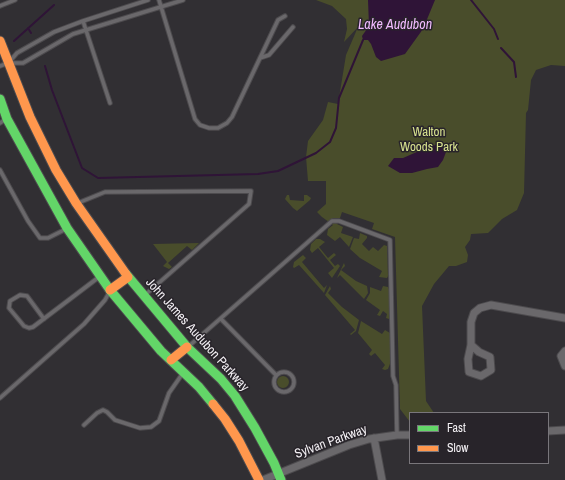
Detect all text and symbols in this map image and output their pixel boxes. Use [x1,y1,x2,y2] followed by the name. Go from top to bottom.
[358,17,432,33] water label: Lake Audubon
[400,125,458,156] park label: Walton Woods Park
[142,275,252,395] street label: John James Audubon Parkway
[409,412,549,464] legend
[447,420,466,436] text: Fast
[293,422,369,462] street label: Sylvan Parkway
[447,440,468,456] text: Slow

